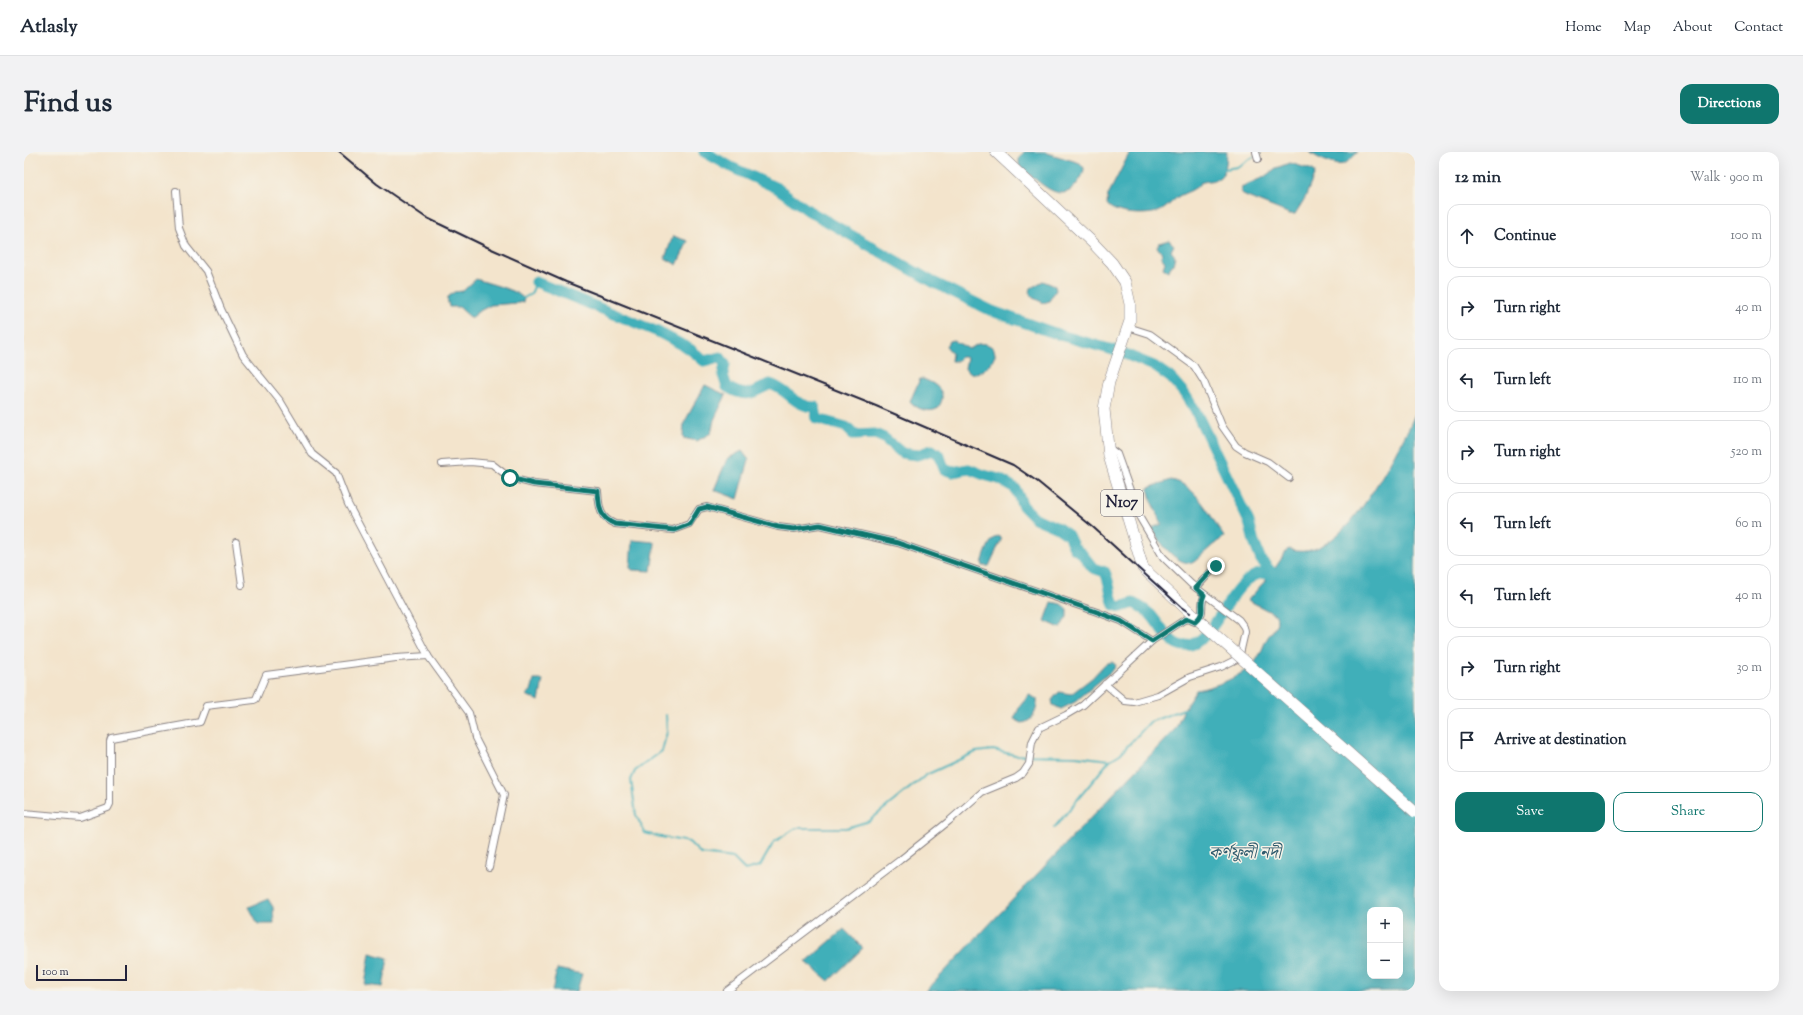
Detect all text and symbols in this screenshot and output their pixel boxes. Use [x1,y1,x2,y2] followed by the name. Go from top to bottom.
[20,14,78,41] text: Atlasly
[1565,18,1602,38] text: Home
[1624,18,1651,38] text: Map
[1673,18,1712,38] text: About
[1734,18,1783,38] text: Contact
[24,84,112,124] text: Find us
[1680,84,1779,124] button: Directions
[1455,166,1501,190] text: 12 min
[1690,169,1763,187] text: Walk · 900 m
[1456,225,1478,247] icon: ahead
[1494,226,1556,247] text: Continue
[1730,227,1762,245] text: 100 m
[1456,297,1478,319] icon: right
[1494,298,1560,319] text: Turn right
[1735,299,1762,317] text: 40 m
[1456,369,1478,391] icon: left
[1494,370,1551,391] text: Turn left
[1733,371,1762,389] text: 110 m
[1456,441,1478,463] icon: right
[1494,442,1560,463] text: Turn right
[1731,443,1762,461] text: 520 m
[501,469,519,487] route start
[1101,490,1143,516] road number: N107
[1456,513,1478,535] icon: left
[1494,514,1551,535] text: Turn left
[1735,515,1762,533] text: 60 m
[1207,557,1225,575] route end
[1456,585,1478,607] icon: left
[1494,586,1551,607] text: Turn left
[1735,587,1762,605] text: 40 m
[1456,657,1478,679] icon: right
[1494,658,1560,679] text: Turn right
[1736,659,1762,677] text: 30 m
[1456,729,1478,751] icon: arrive
[1494,730,1627,751] text: Arrive at destination
[1455,792,1605,832] button: Save
[1613,792,1763,832] button: Share
[1209,842,1284,866] water label: কর্ণফুলী নদী
[1367,907,1403,979] map controls
[1367,907,1403,943] button: +
[1367,943,1403,979] button: −
[36,963,127,982] scale bar
[42,964,69,980] text: 100 m

